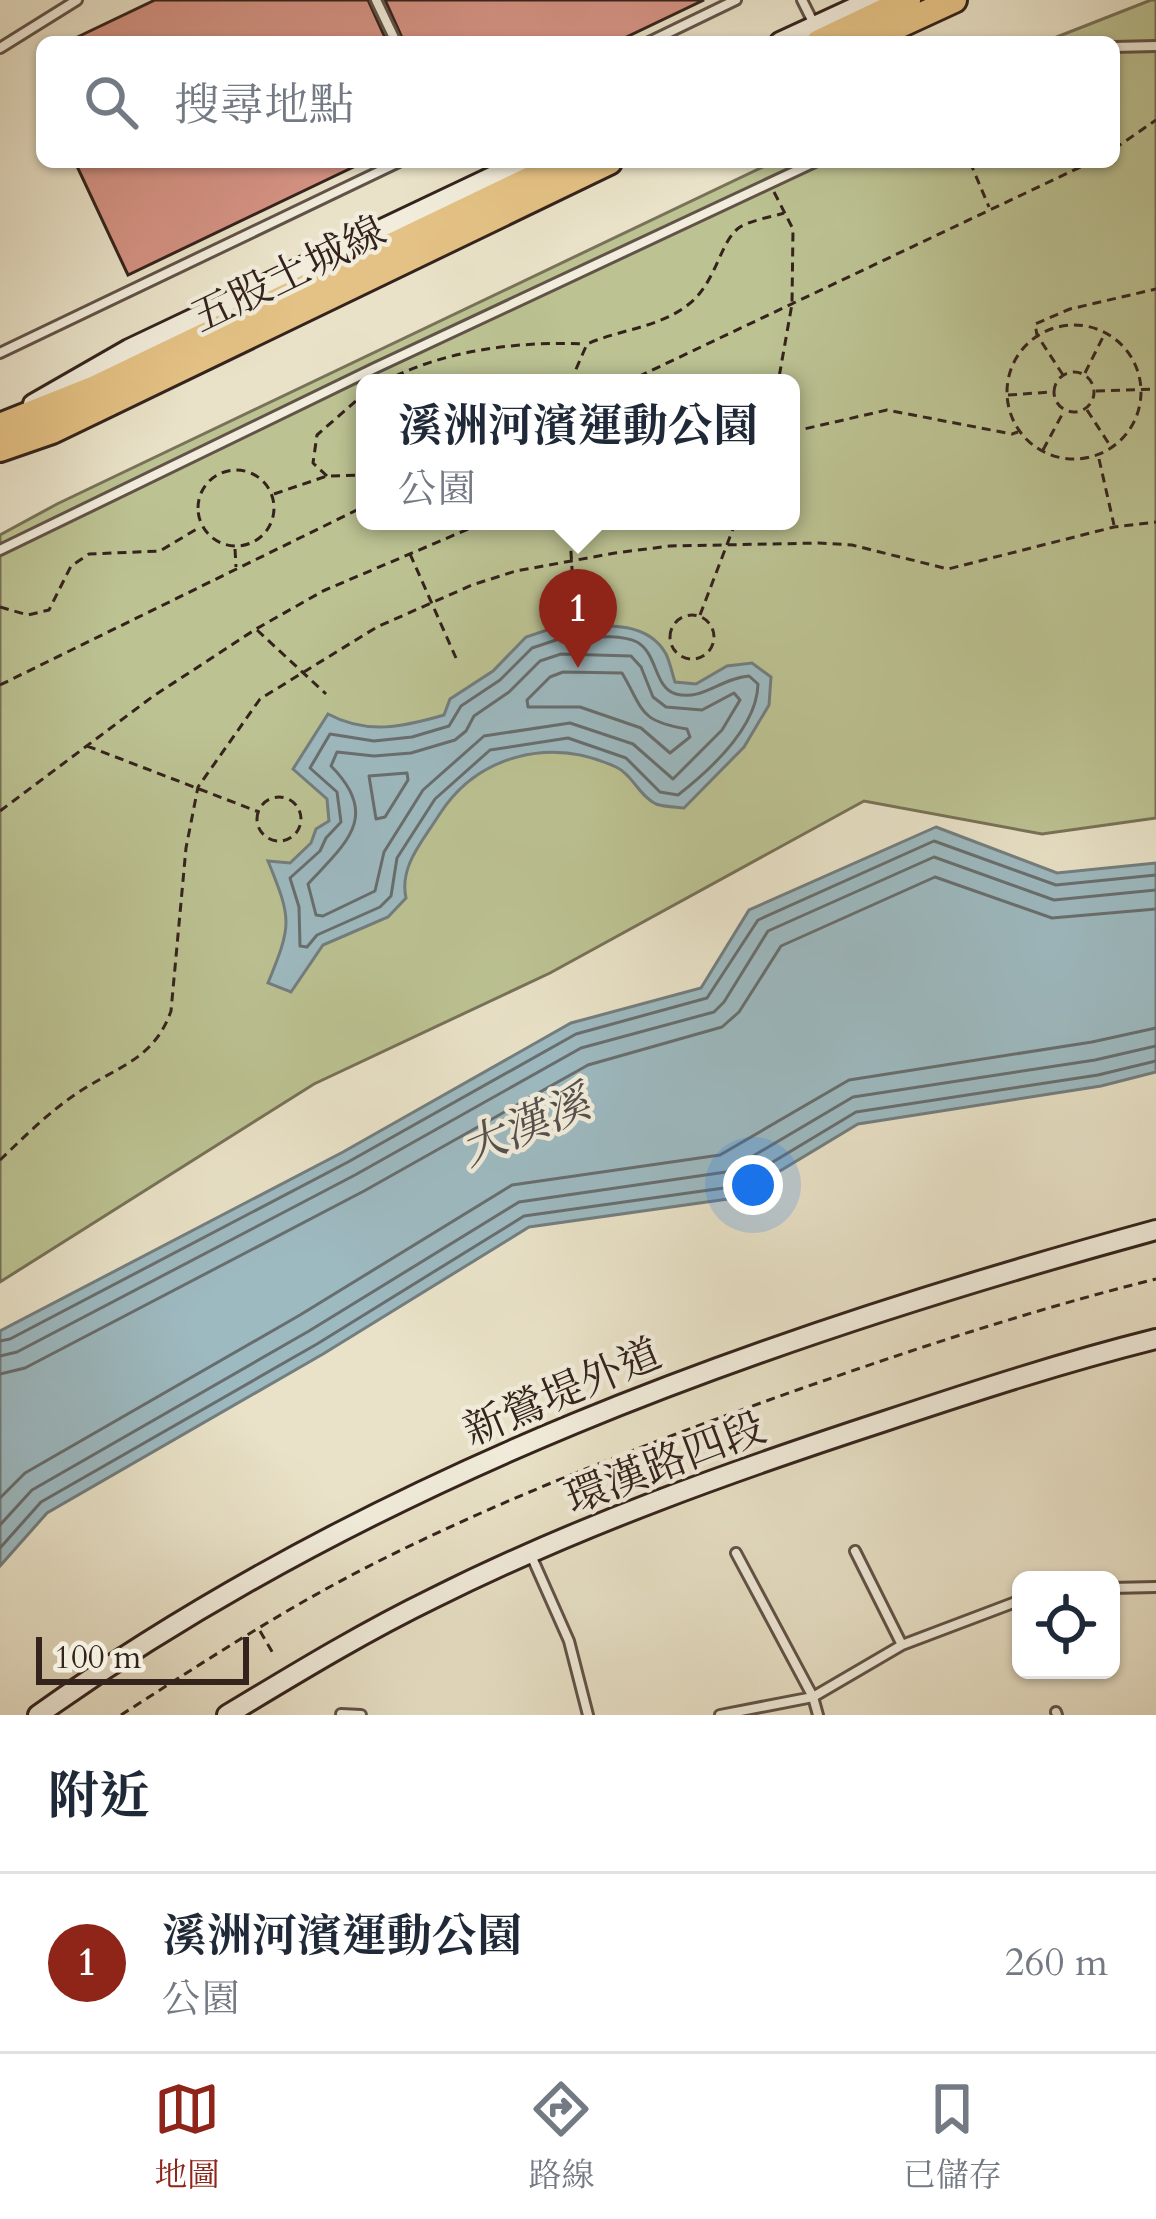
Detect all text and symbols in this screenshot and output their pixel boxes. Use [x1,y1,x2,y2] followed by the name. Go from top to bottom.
[36,36,1120,168] search box
[78,69,144,135] icon: search
[174,75,354,136] text: 搜尋地點
[182,203,396,346] street label: 五股土城線
[356,374,800,530] popup
[398,396,758,457] text: 溪洲河濱運動公園
[398,463,476,516] text: 公園
[539,569,617,668] pin: 1
[452,1070,604,1181] water label: 大漢溪
[723,1155,783,1215] your location
[455,1325,670,1460] street label: 新鶯堤外道
[557,1399,774,1528] street label: 環漢路四段
[1012,1571,1120,1679] map controls
[1012,1571,1120,1679] button: locate
[36,1631,249,1684] scale bar
[54,1635,141,1680] text: 100 m
[48,1762,150,1832] text: 附近
[162,1906,522,1967] text: 溪洲河濱運動公園
[77,1936,97,1989] text: 1
[1005,1936,1108,1989] text: 260 m
[162,1973,240,2026] text: 公園
[154,2076,220,2198] tab: 地圖
[528,2076,594,2198] tab: 路線
[903,2076,1002,2198] tab: 已儲存

